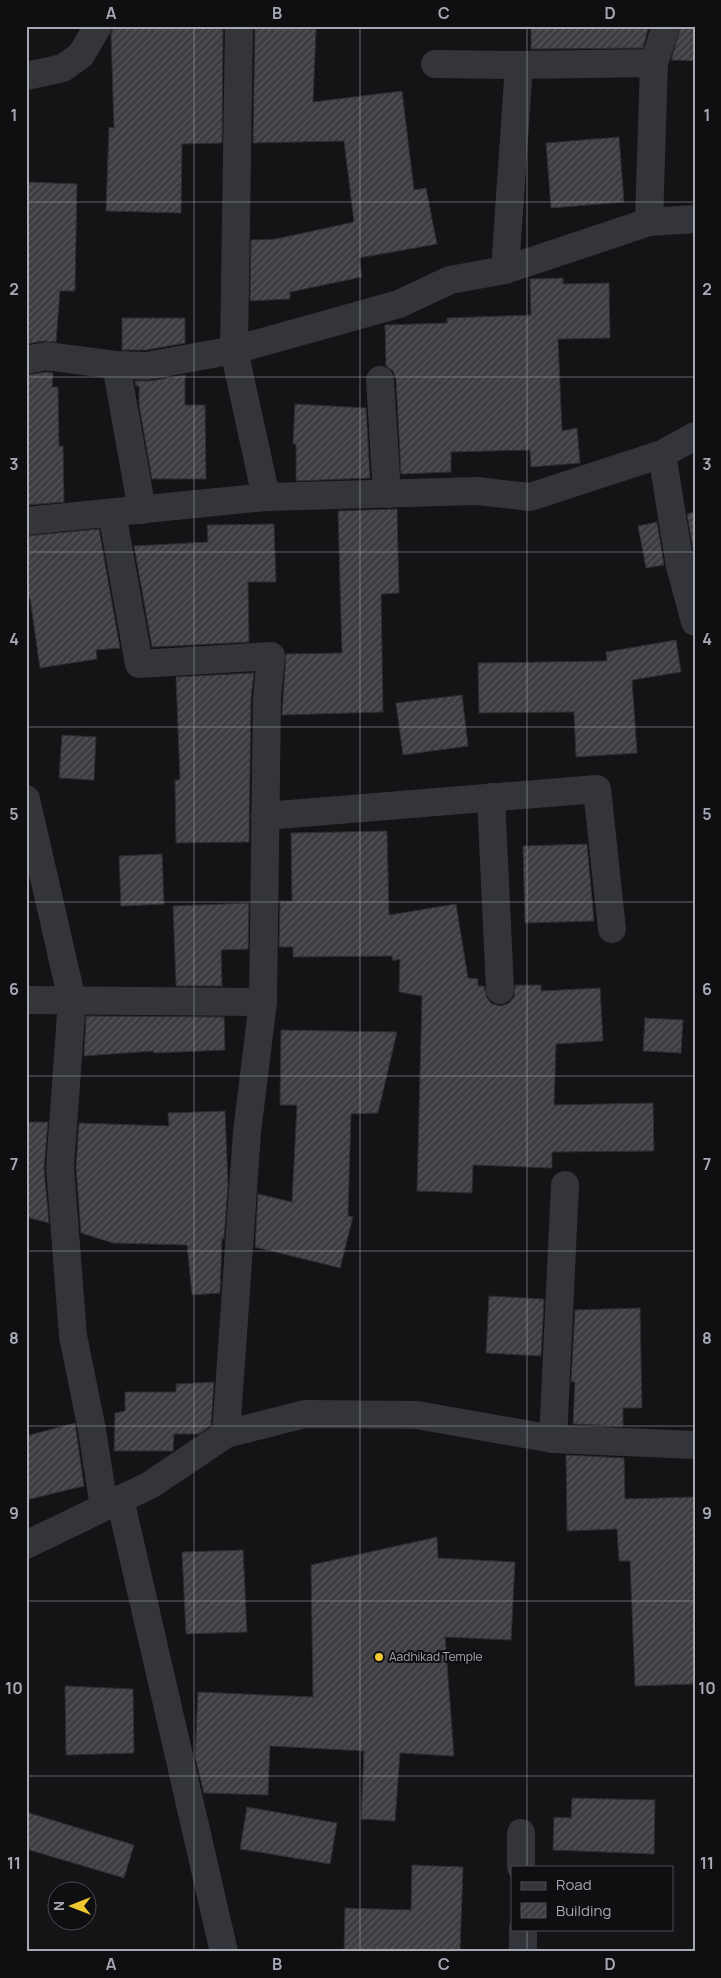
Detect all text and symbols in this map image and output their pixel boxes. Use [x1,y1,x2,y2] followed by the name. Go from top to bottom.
[106,2,117,24] text: A
[272,2,282,24] text: B
[438,2,450,24] text: C
[604,2,616,24] text: D
[10,104,18,126] text: 1
[703,104,711,126] text: 1
[9,278,19,300] text: 2
[702,278,712,300] text: 2
[9,453,19,475] text: 3
[702,453,712,475] text: 3
[9,628,19,650] text: 4
[702,628,712,650] text: 4
[9,803,19,825] text: 5
[702,803,712,825] text: 5
[9,978,19,1000] text: 6
[702,978,712,1000] text: 6
[10,1153,18,1175] text: 7
[703,1153,711,1175] text: 7
[9,1327,19,1349] text: 8
[702,1327,712,1349] text: 8
[9,1502,19,1524] text: 9
[702,1502,712,1524] text: 9
[389,1648,483,1665] place label: Aadhikad Temple
[373,1651,385,1663] marker: Aadhikad Temple
[5,1677,23,1699] text: 10
[698,1677,716,1699] text: 10
[7,1852,21,1874] text: 11
[700,1852,714,1874] text: 11
[511,1866,674,1930] legend
[556,1874,592,1895] text: Road
[48,1880,98,1930] north arrow
[556,1900,611,1921] text: Building
[49,1901,68,1911] text: N
[106,1953,117,1975] text: A
[272,1953,282,1975] text: B
[438,1953,450,1975] text: C
[604,1953,616,1975] text: D

